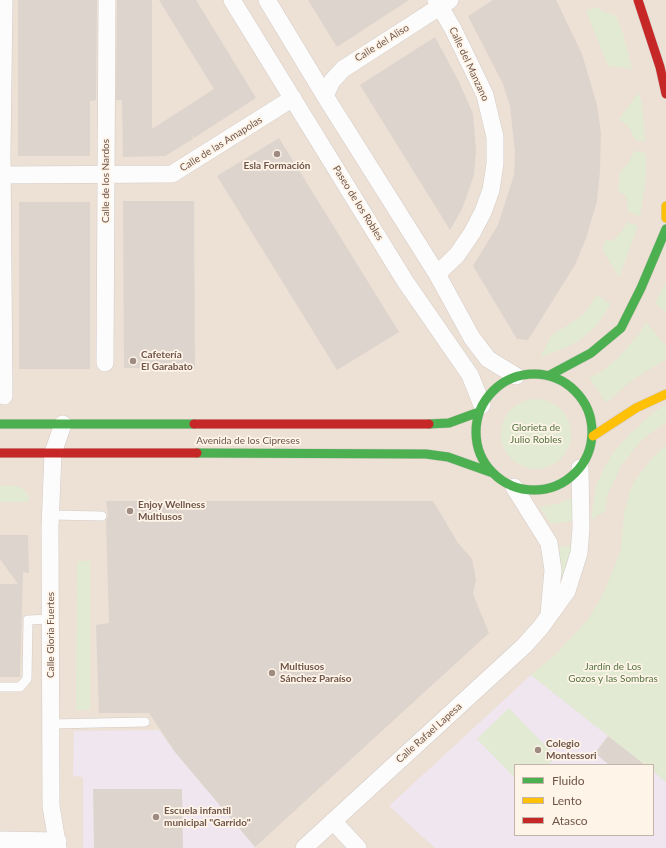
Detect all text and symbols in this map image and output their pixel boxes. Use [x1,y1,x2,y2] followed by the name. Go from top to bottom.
[353,22,411,64] street label: Calle del Aliso
[447,25,491,103] street label: Calle del Manzano
[178,114,264,174] street label: Calle de las Amapolas
[100,139,112,223] street label: Calle de los Nardos
[272,149,282,159] marker: Esla Formación
[244,160,310,172] place label: Esla Formación
[330,163,386,243] street label: Paseo de los Robles
[141,349,193,372] place label: Cafetería El Garabato
[128,356,138,366] marker: Cafetería El Garabato
[510,422,562,446] park label: Glorieta de Julio Robles
[196,435,300,447] street label: Avenida de los Cipreses
[138,499,205,522] place label: Enjoy Wellness Multiusos
[125,506,135,516] marker: Enjoy Wellness Multiusos
[45,592,57,678] street label: Calle Gloria Fuertes
[280,661,351,684] place label: Multiusos Sánchez Paraíso
[568,661,658,684] park label: Jardín de Los Gozos y las Sombras
[267,668,277,678] marker: Multiusos Sánchez Paraíso
[394,700,464,766] street label: Calle Rafael Lapesa
[546,738,596,762] place label: Colegio Montessori
[533,745,543,755] marker: Colegio Montessori
[514,764,654,836] legend
[552,773,585,788] text: Fluido
[552,793,582,808] text: Lento
[164,805,251,828] place label: Escuela infantil municipal "Garrido"
[151,812,161,822] marker: Escuela infantil municipal "Garrido"
[552,813,588,828] text: Atasco

